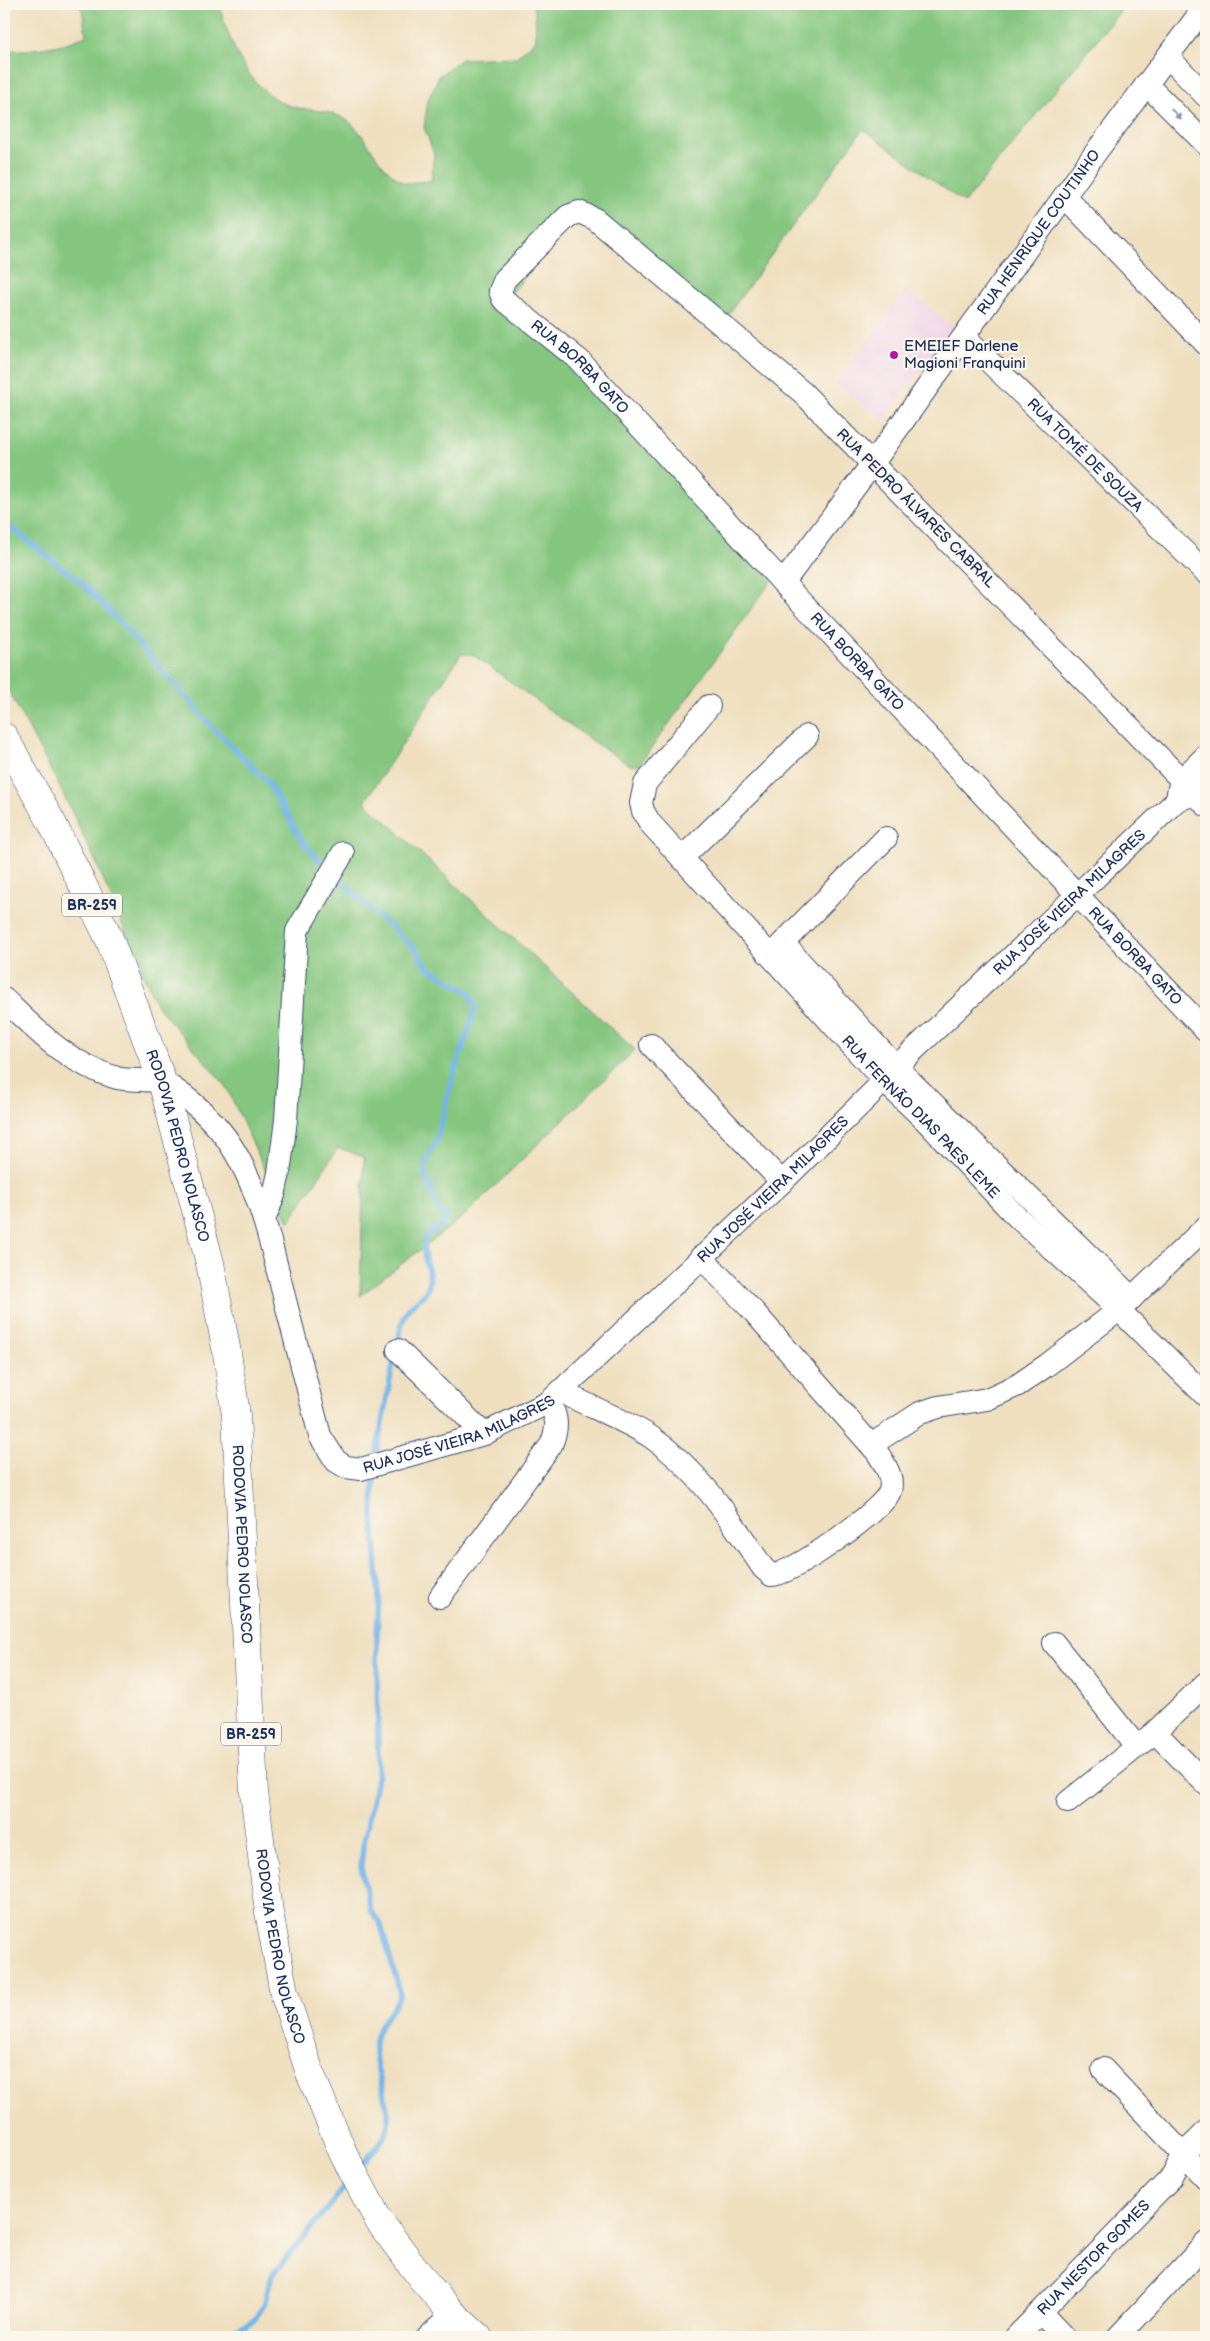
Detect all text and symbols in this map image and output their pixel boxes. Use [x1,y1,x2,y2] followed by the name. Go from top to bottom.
[1170,108,1182,120] one-way arrow
[973,146,1105,319] street label: RUA HENRIQUE COUTINHO
[527,316,633,418] street label: RUA BORBA GATO
[904,337,1026,373] place label: EMEIEF Darlene Magioni Franquini
[888,349,900,361] marker: EMEIEF Darlene Magioni Franquini
[1023,395,1147,517] street label: RUA TOMÉ DE SOUZA
[832,425,999,592] street label: RUA PEDRO ÁLVARES CABRAL
[806,609,908,715] street label: RUA BORBA GATO
[989,826,1150,980] street label: RUA JOSÉ VIEIRA MILAGRES
[62,894,122,916] road number: BR-259
[1084,903,1186,1010] street label: RUA BORBA GATO
[837,1032,1003,1203] street label: RUA FERNÃO DIAS PAES LEME
[141,1047,213,1244] street label: RODOVIA PEDRO NOLASCO
[693,1112,853,1267] street label: RUA JOSÉ VIEIRA MILAGRES
[361,1392,560,1478] street label: RUA JOSÉ VIEIRA MILAGRES
[227,1444,256,1644] street label: RODOVIA PEDRO NOLASCO
[221,1722,281,1746] road number: BR-259
[251,1848,309,2047] street label: RODOVIA PEDRO NOLASCO
[1034,2196,1154,2319] street label: RUA NESTOR GOMES

